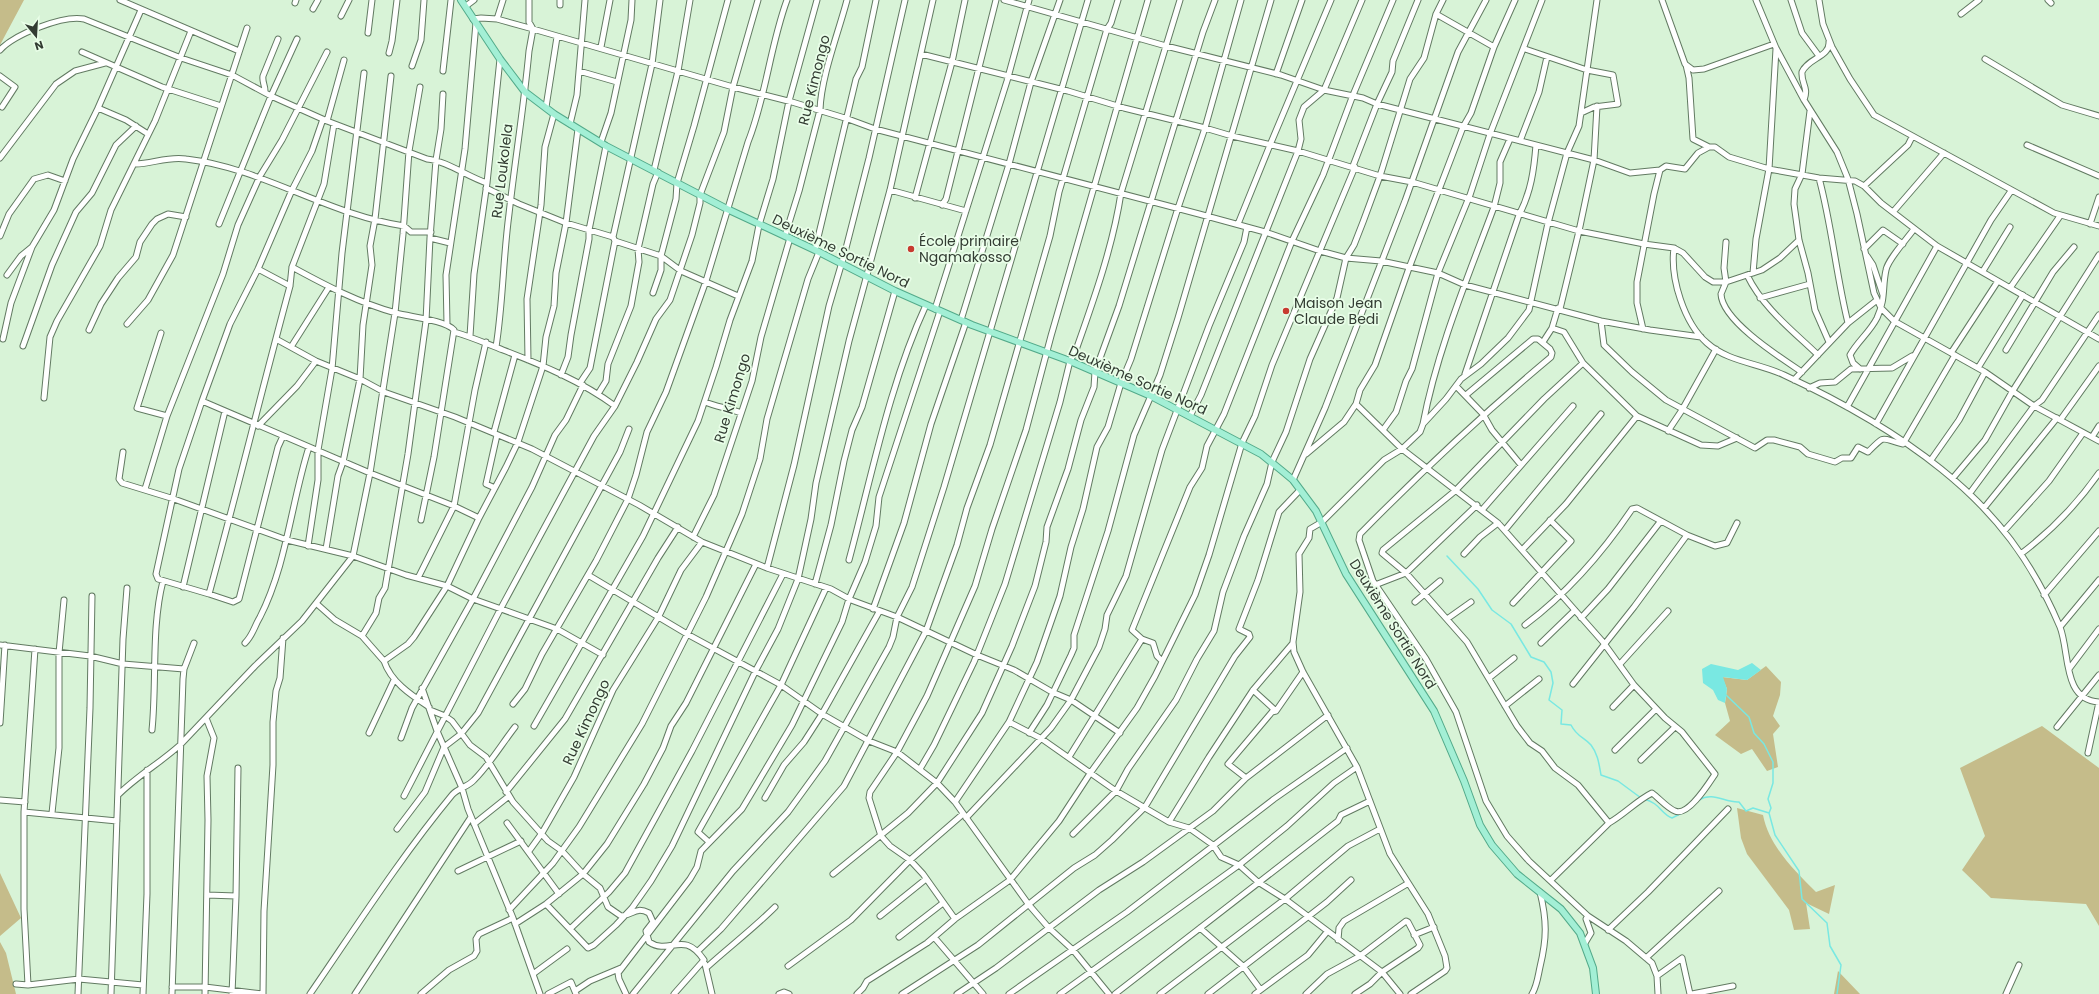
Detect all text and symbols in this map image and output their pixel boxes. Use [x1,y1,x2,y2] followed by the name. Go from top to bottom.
[16,16,56,56] north arrow
[793,33,835,127] street label: Rue Kimongo
[33,37,46,54] text: N
[486,123,518,219] street label: Rue Loukolela
[769,209,913,293] street label: Deuxième Sortie Nord
[919,231,1019,267] place label: École primaire Ngamakosso
[906,244,916,254] marker: École primaire Ngamakosso
[1294,293,1382,329] place label: Maison Jean Claude Bedi
[1281,306,1291,316] marker: Maison Jean Claude Bedi
[1065,340,1211,420] street label: Deuxième Sortie Nord
[709,351,755,445] street label: Rue Kimongo
[1345,555,1441,693] street label: Deuxième Sortie Nord
[557,676,615,768] street label: Rue Kimongo

